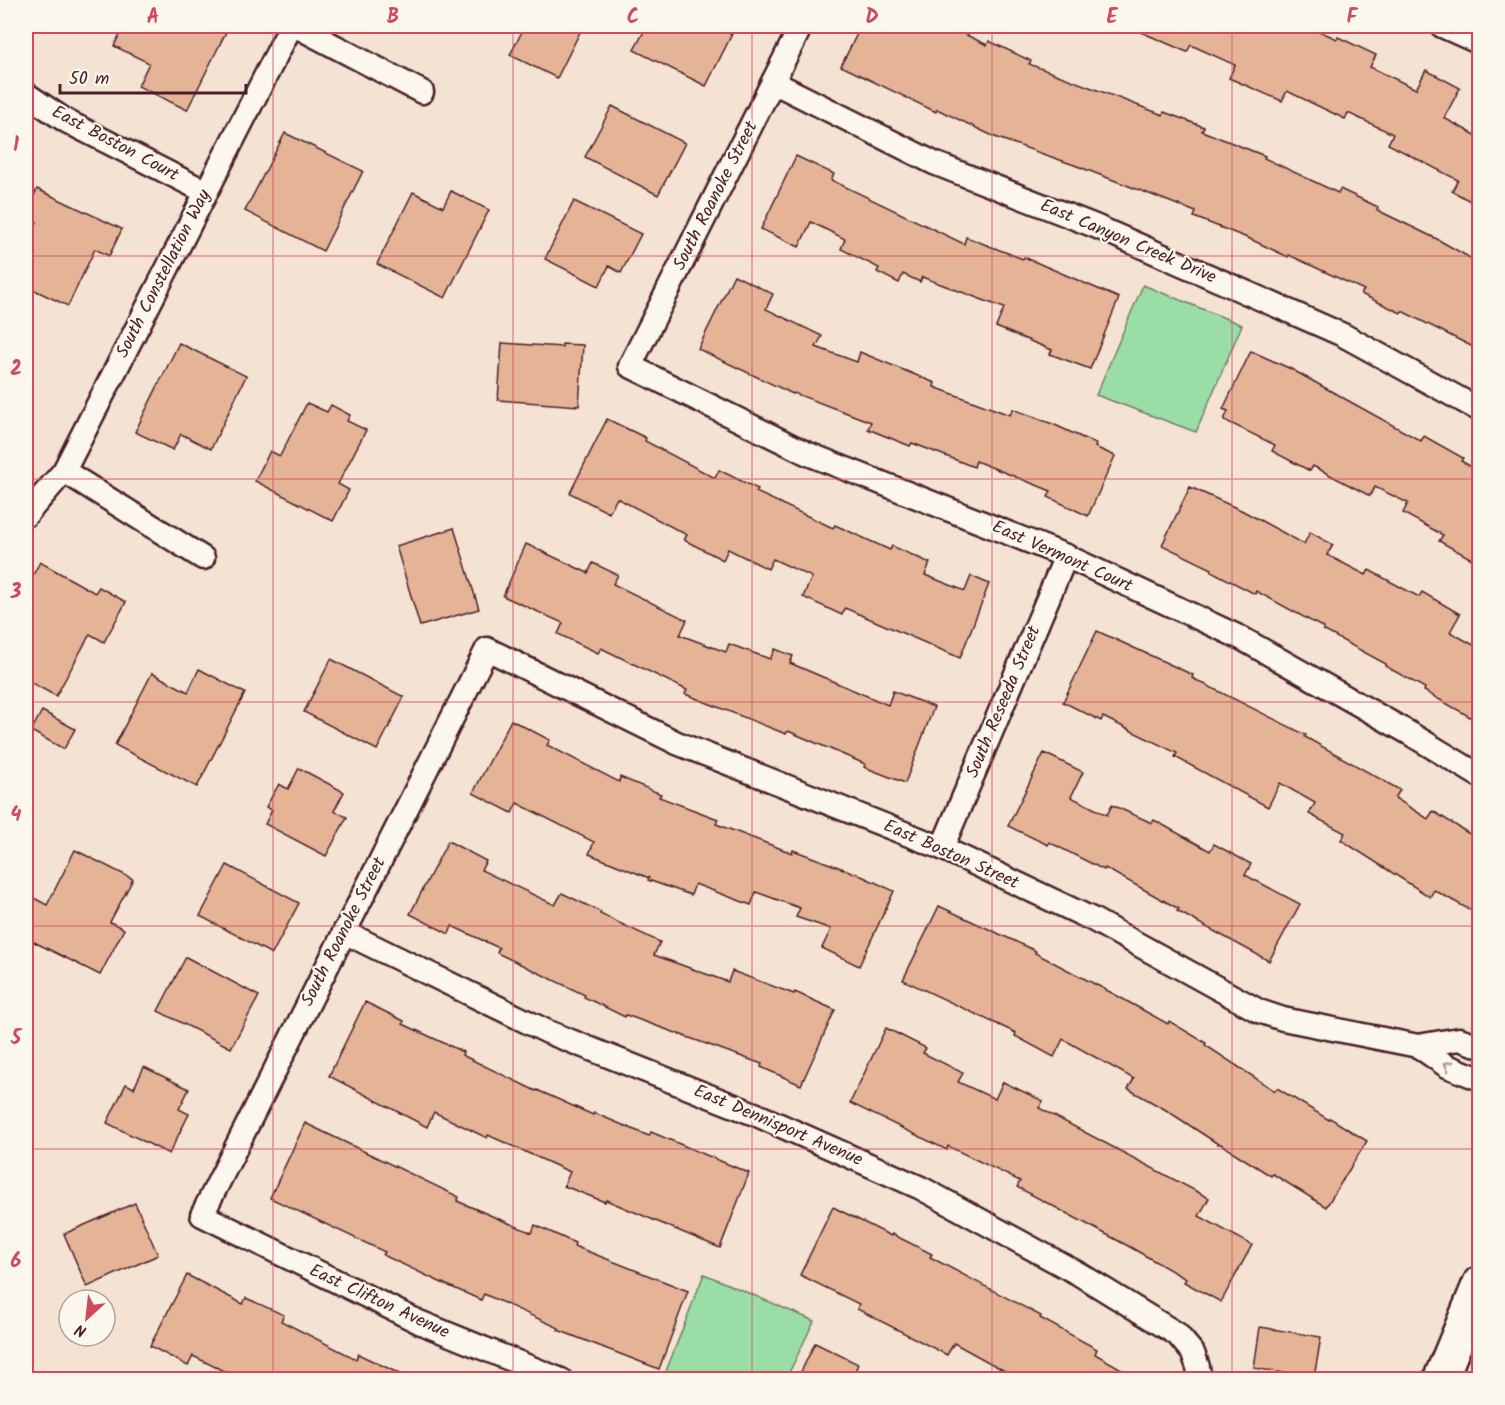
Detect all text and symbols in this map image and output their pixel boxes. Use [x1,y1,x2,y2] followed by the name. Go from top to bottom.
[147,2,159,34] text: A
[387,2,399,34] text: B
[627,2,639,34] text: C
[865,2,879,34] text: D
[1106,2,1118,34] text: E
[1347,2,1359,34] text: F
[60,57,246,95] scale bar
[69,65,109,94] text: 50 m
[46,98,185,190] street label: East Boston Court
[666,115,767,276] street label: South Roanoke Street
[13,130,19,162] text: 1
[109,184,219,363] street label: South Constellation Way
[1035,192,1221,292] street label: East Canyon Creek Drive
[10,354,22,386] text: 2
[987,513,1138,601] street label: East Vermont Court
[10,577,22,609] text: 3
[959,620,1050,783] street label: South Reseeda Street
[11,800,22,832] text: 4
[879,812,1024,898] street label: East Boston Street
[294,851,395,1012] street label: South Roanoke Street
[10,1023,23,1055] text: 5
[1444,1061,1454,1072] one-way arrow
[689,1077,867,1175] street label: East Dennisport Avenue
[11,1246,22,1278] text: 6
[304,1257,454,1347] street label: East Clifton Avenue
[57,1288,117,1348] north arrow
[71,1317,91,1343] text: N

